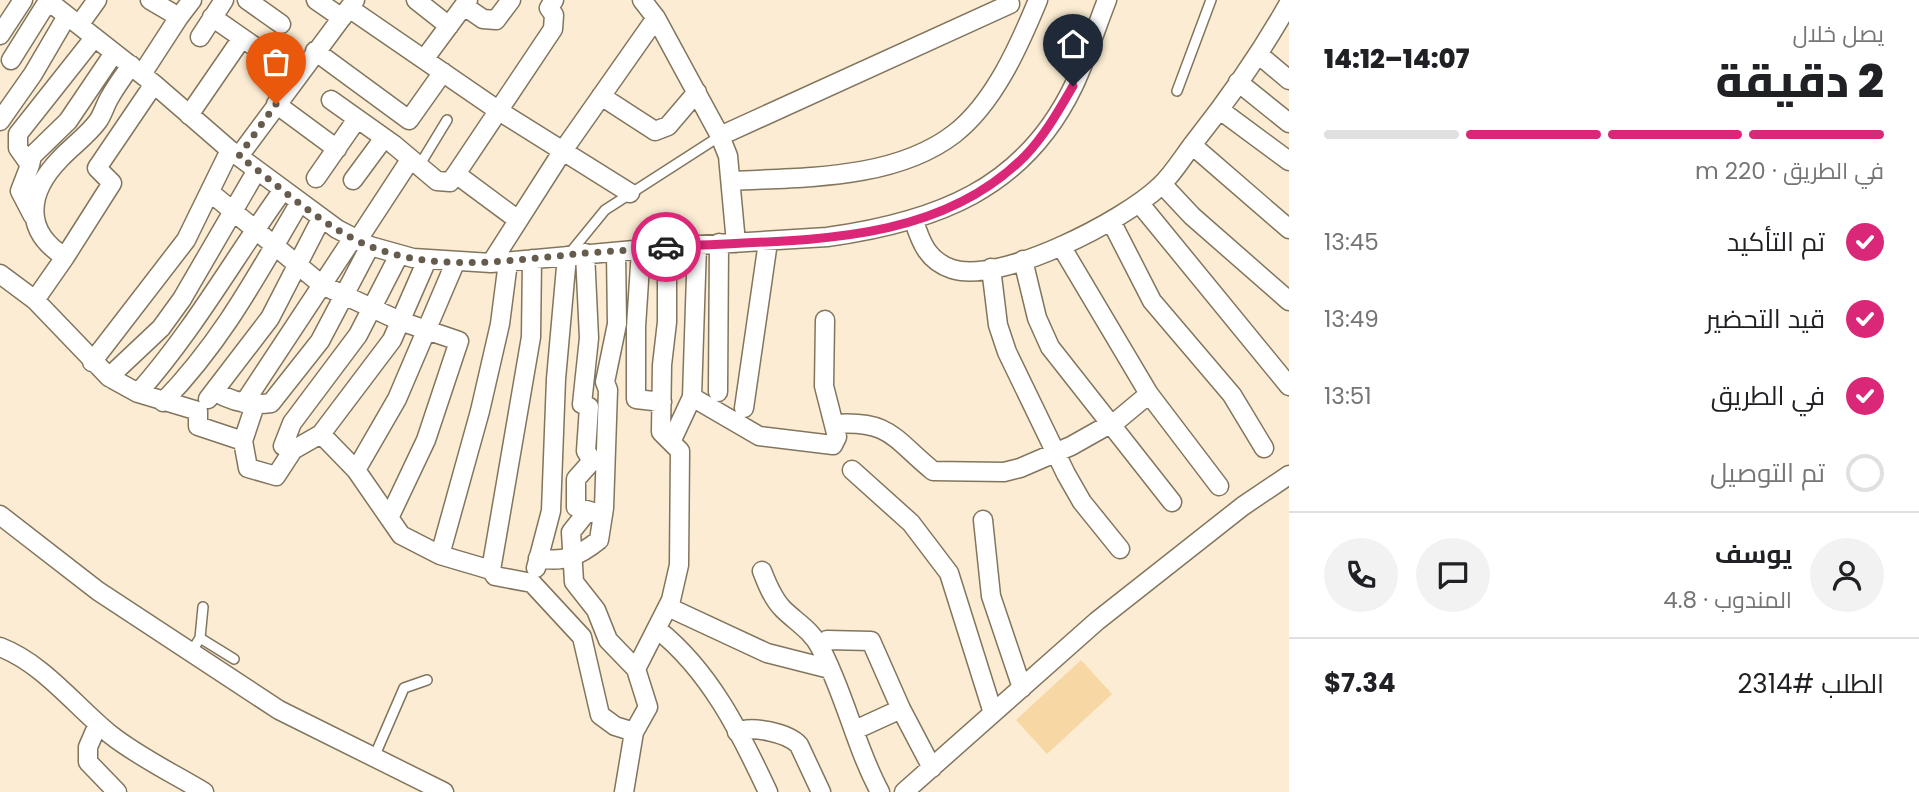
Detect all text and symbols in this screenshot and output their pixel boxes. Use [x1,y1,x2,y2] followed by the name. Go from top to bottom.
[1043,14,1103,86] pin
[1793,18,1884,50] text: يصل خلال
[1054,25,1092,63] icon: home
[246,32,306,104] pin
[1324,41,1469,77] text: 14:07–14:12
[257,43,295,81] icon: bag
[1715,49,1884,113] text: 2 دقيقة
[1695,155,1884,187] text: في الطريق · 220 m
[631,212,701,282] courier
[1846,223,1884,261] icon: check
[1727,224,1825,260] text: تم التأكيد
[1324,226,1379,258] text: 13:45
[647,228,685,266] icon: car
[1846,300,1884,338] icon: check
[1706,301,1825,337] text: قيد التحضير
[1324,303,1379,335] text: 13:49
[1846,377,1884,415] icon: check
[1711,378,1825,414] text: في الطريق
[1324,380,1372,412] text: 13:51
[1710,455,1825,491] text: تم التوصيل
[1715,536,1792,572] text: يوسف
[1324,538,1398,612] button: phone
[1416,538,1490,612] button: chat
[1810,538,1884,612] button: person
[1663,584,1792,616] text: المندوب · 4.8
[1324,665,1396,701] text: $7.34
[1737,666,1884,702] text: الطلب #2314

